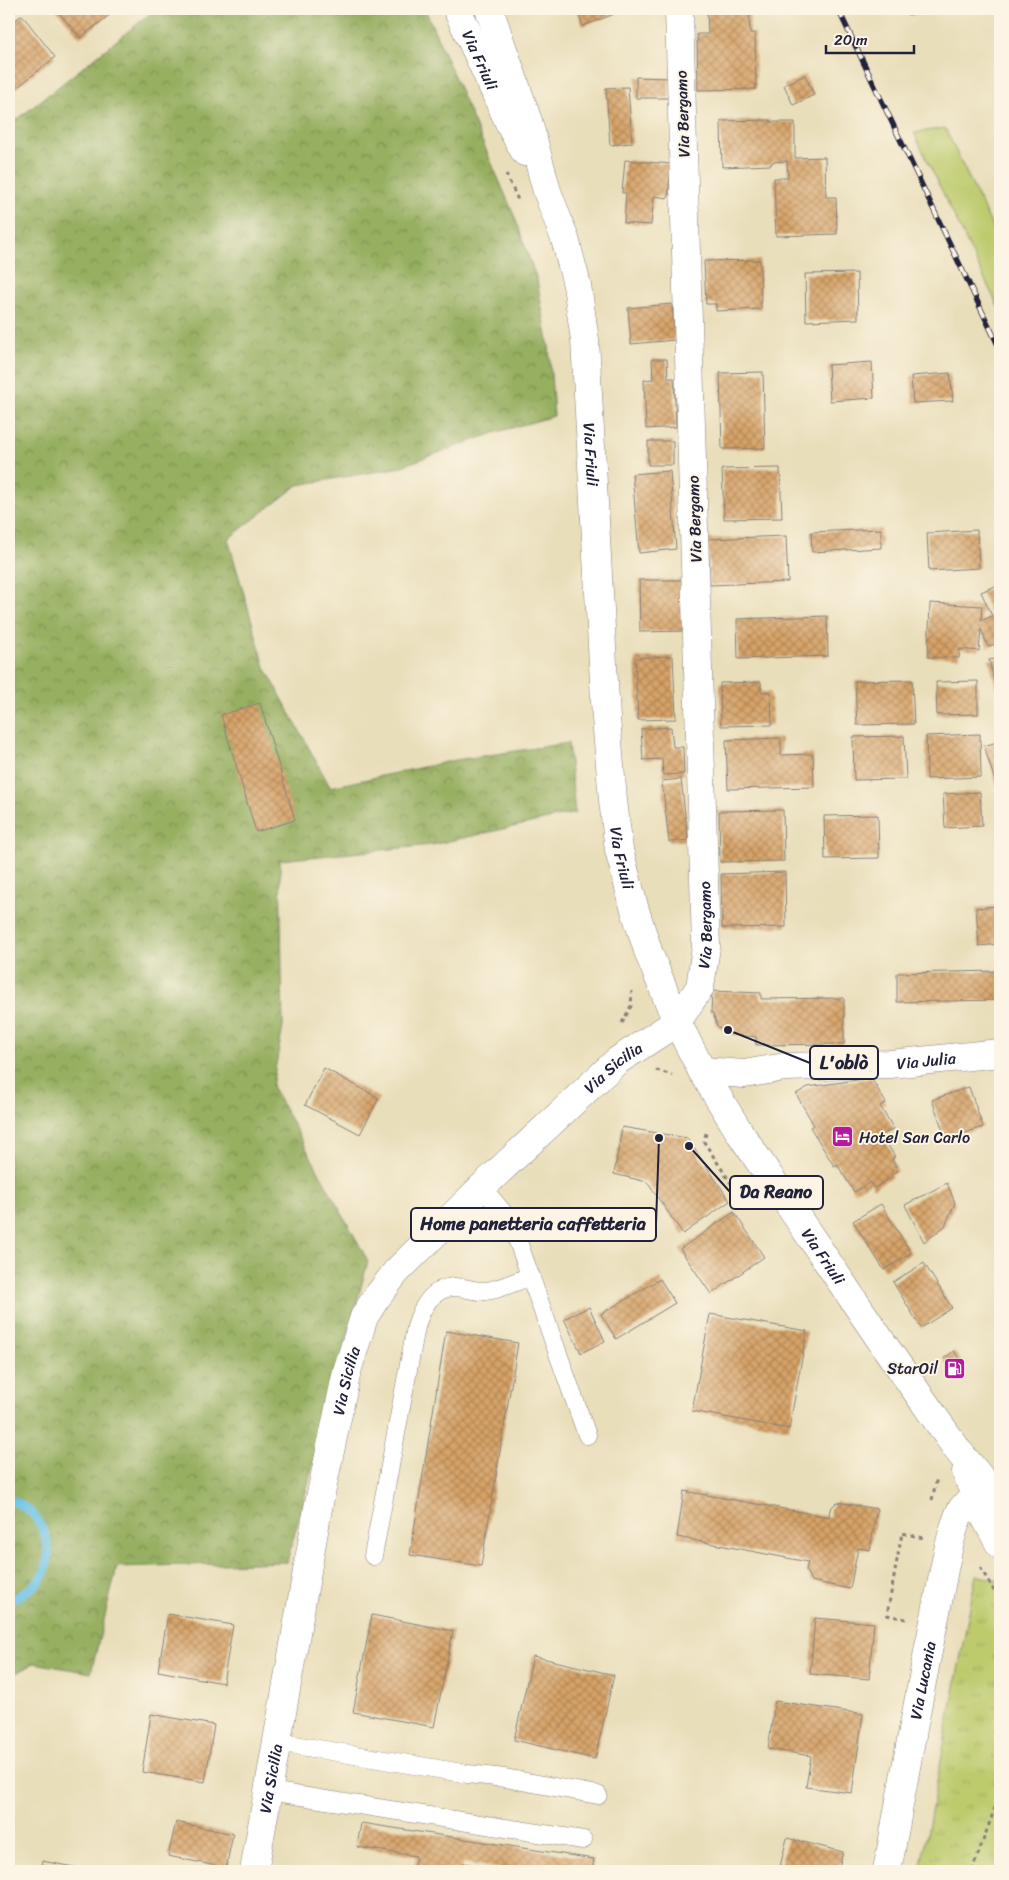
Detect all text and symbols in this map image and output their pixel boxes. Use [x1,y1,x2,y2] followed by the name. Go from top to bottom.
[826,22,914,54] scale bar
[453,25,507,96] street label: Via Friuli
[834,27,868,53] text: 20 m
[666,70,699,158] street label: Via Bergamo
[575,422,607,487] street label: Via Friuli
[678,475,711,563] street label: Via Bergamo
[601,825,643,893] street label: Via Friuli
[689,881,721,971] street label: Via Bergamo
[577,1034,649,1101] street label: Via Sicilia
[895,1043,958,1078] street label: Via Julia
[810,1046,878,1079] callout: L'oblò
[820,1047,869,1079] text: L'oblò
[859,1123,970,1152] place label: Hotel San Carlo
[831,1125,855,1149] hotel icon: Hotel San Carlo
[730,1176,823,1209] callout: Da Reano
[740,1176,813,1208] text: Da Reano
[411,1208,656,1241] callout: Home panetteria caffetteria
[419,1208,647,1240] text: Home panetteria caffetteria
[793,1222,853,1291] street label: Via Friuli
[324,1343,369,1418] street label: Via Sicilia
[887,1354,938,1383] place label: StarOil
[942,1356,966,1380] fuel station icon: StarOil
[901,1639,945,1722] street label: Via Lucania
[250,1741,291,1816] street label: Via Sicilia

